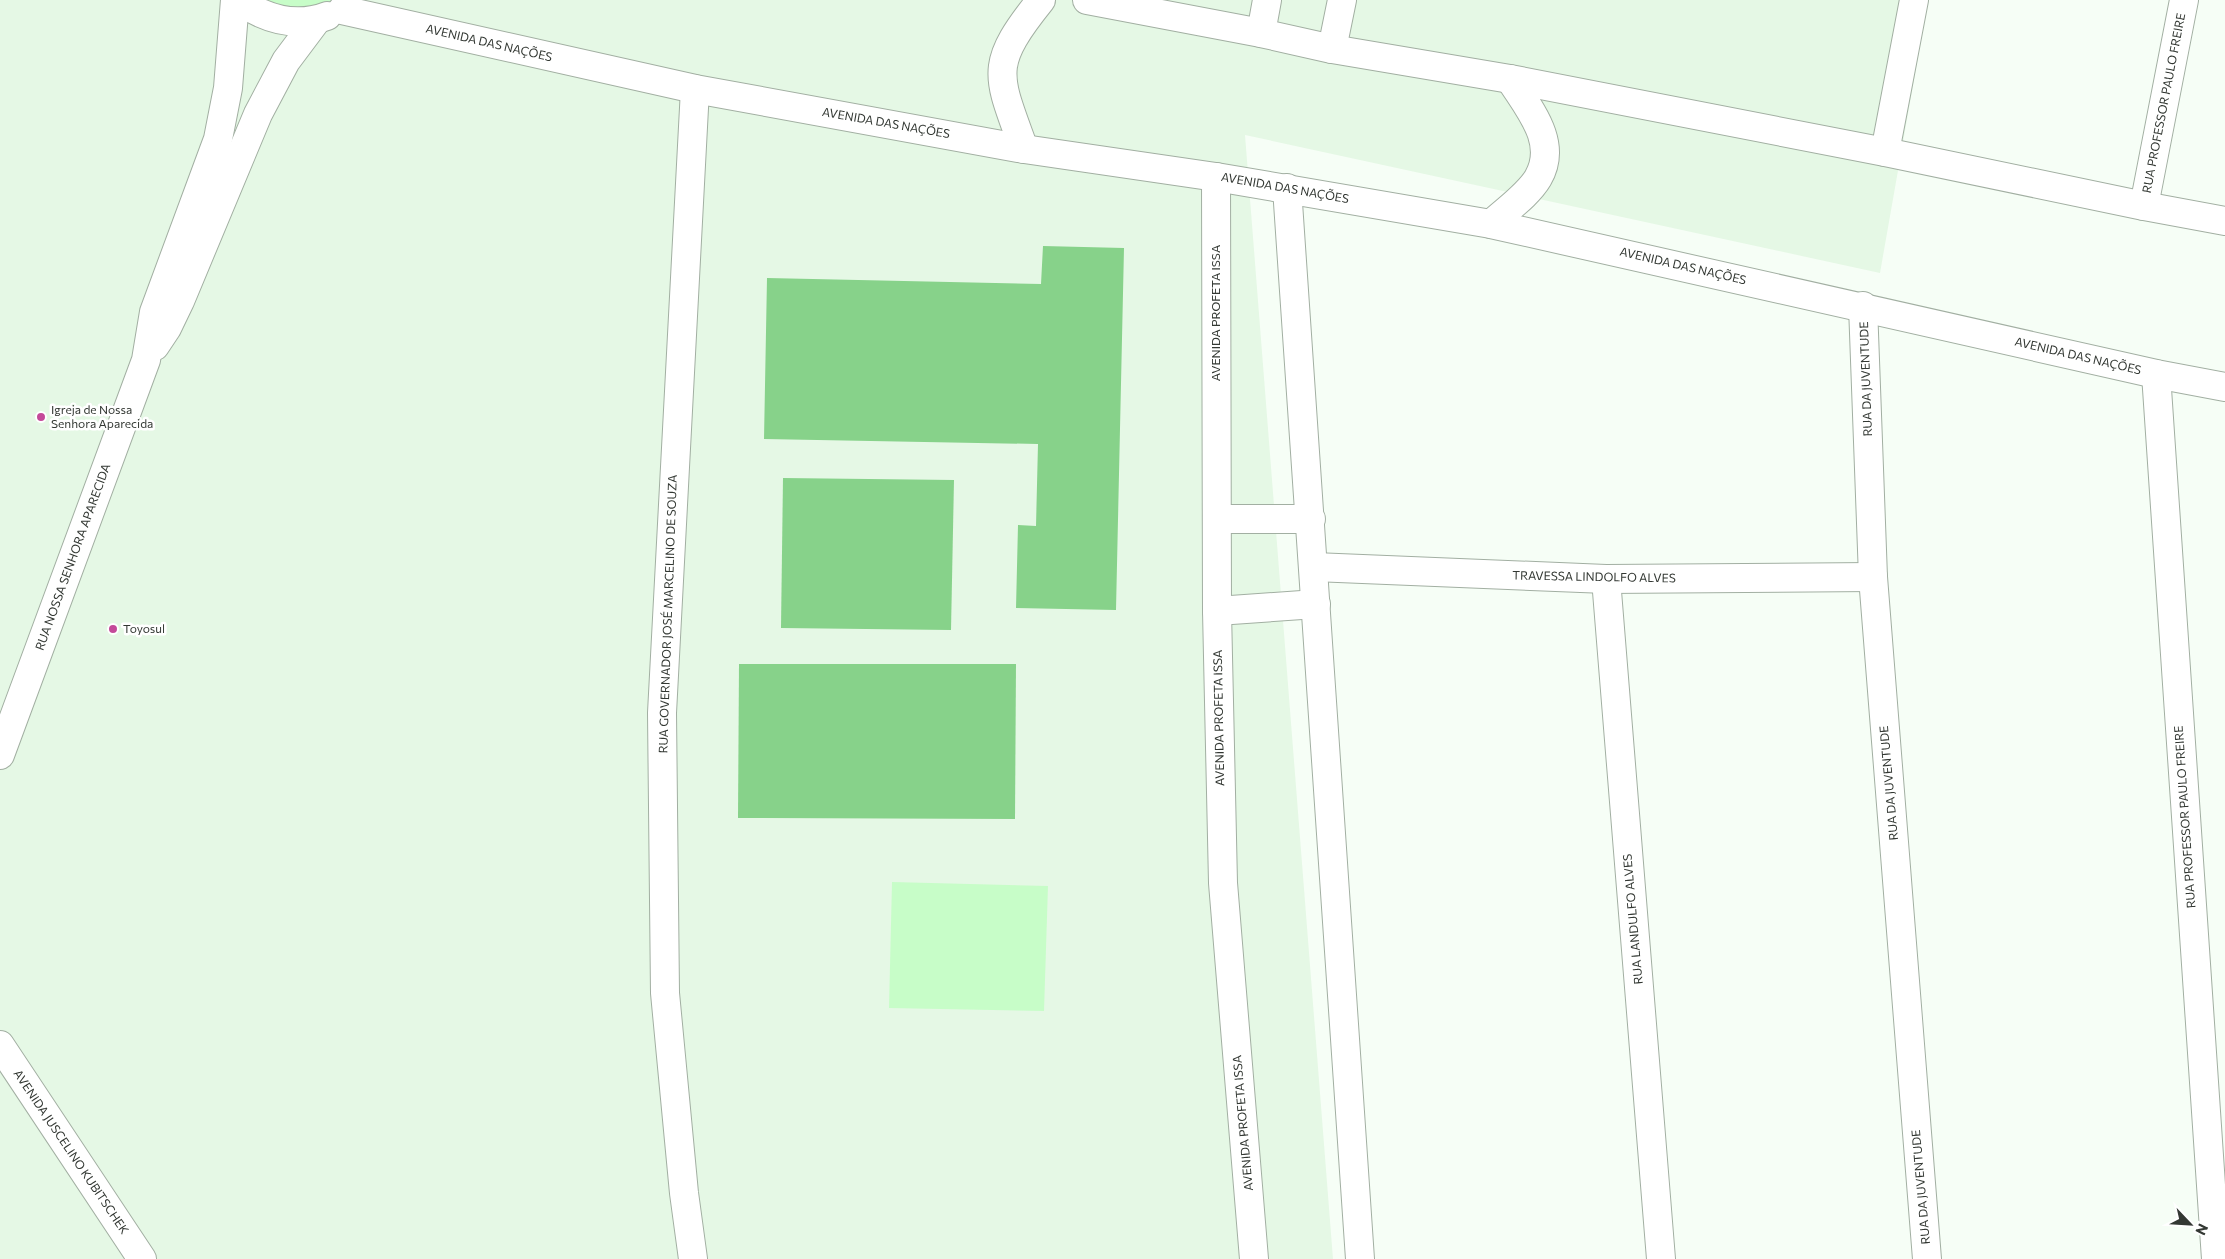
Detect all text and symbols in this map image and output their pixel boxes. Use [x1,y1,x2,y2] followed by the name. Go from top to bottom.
[2139,12,2187,194] street label: RUA PROFESSOR PAULO FREIRE
[425,21,554,63] street label: AVENIDA DAS NAÇÕES
[821,104,951,140] street label: AVENIDA DAS NAÇÕES
[1220,169,1350,205] street label: AVENIDA DAS NAÇÕES
[1619,244,1748,286] street label: AVENIDA DAS NAÇÕES
[1208,245,1222,381] street label: AVENIDA PROFETA ISSA
[1856,321,1875,437] street label: RUA DA JUVENTUDE
[2014,334,2143,376] street label: AVENIDA DAS NAÇÕES
[51,402,153,430] place label: Igreja de Nossa Senhora Aparecida
[35,411,47,423] marker: Igreja de Nossa Senhora Aparecida
[32,461,112,652] street label: RUA NOSSA SENHORA APARECIDA
[655,474,680,754] street label: RUA GOVERNADOR JOSÉ MARCELINO DE SOUZA
[1512,568,1676,584] street label: TRAVESSA LINDOLFO ALVES
[123,621,165,635] place label: Toyosul
[107,623,119,635] marker: Toyosul
[1210,650,1226,786] street label: AVENIDA PROFETA ISSA
[1876,725,1901,841] street label: RUA DA JUVENTUDE
[2171,725,2197,909] street label: RUA PROFESSOR PAULO FREIRE
[1619,853,1645,985] street label: RUA LANDULFO ALVES
[1229,1055,1255,1192] street label: AVENIDA PROFETA ISSA
[11,1067,132,1237] street label: AVENIDA JUSCELINO KUBITSCHEK
[1908,1129,1933,1245] street label: RUA DA JUVENTUDE
[2165,1199,2215,1249] north arrow
[2192,1221,2212,1238] text: N

